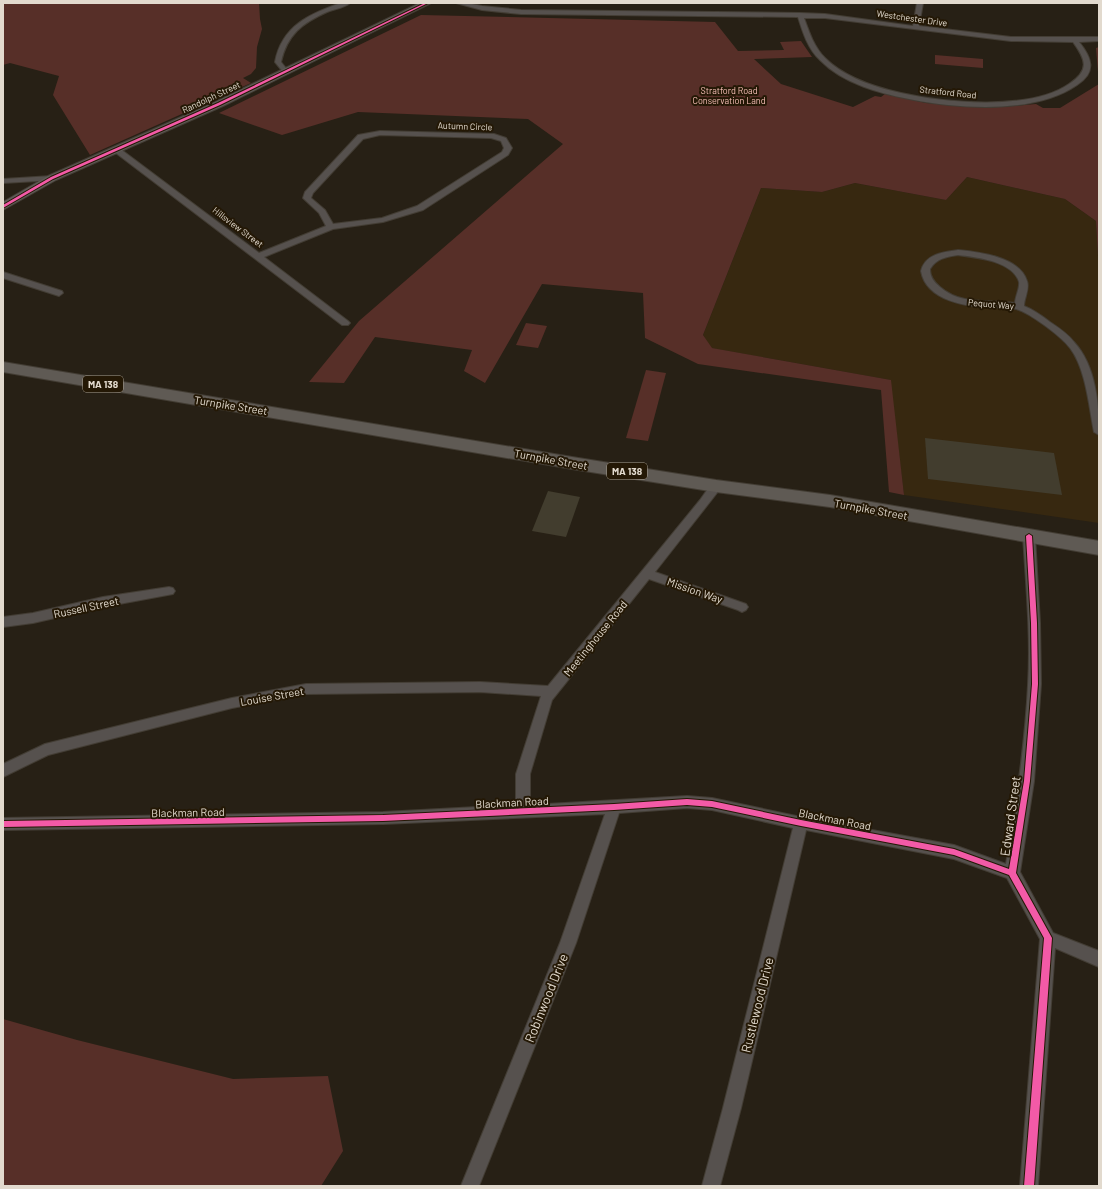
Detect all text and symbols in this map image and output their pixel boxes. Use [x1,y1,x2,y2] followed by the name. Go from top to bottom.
[876,8,948,28] street label: Westchester Drive
[180,79,242,115] street label: Randolph Street
[919,84,977,100] street label: Stratford Road
[692,85,766,106] park label: Stratford Road Conservation Land
[437,120,493,132] street label: Autumn Circle
[211,204,265,250] street label: Hillsview Street
[968,297,1014,311] street label: Pequot Way
[83,376,123,392] road number: MA 138
[193,393,269,417] street label: Turnpike Street
[513,446,589,472] street label: Turnpike Street
[607,463,647,479] road number: MA 138
[833,496,909,522] street label: Turnpike Street
[666,574,724,606] street label: Mission Way
[52,594,120,620] street label: Russell Street
[561,598,629,678] street label: Meetinghouse Road
[239,684,305,708] street label: Louise Street
[996,775,1024,857] street label: Edward Street
[475,794,549,810] street label: Blackman Road
[151,805,225,819] street label: Blackman Road
[798,806,872,832] street label: Blackman Road
[521,951,571,1045] street label: Robinwood Drive
[737,956,777,1054] street label: Rustlewood Drive

